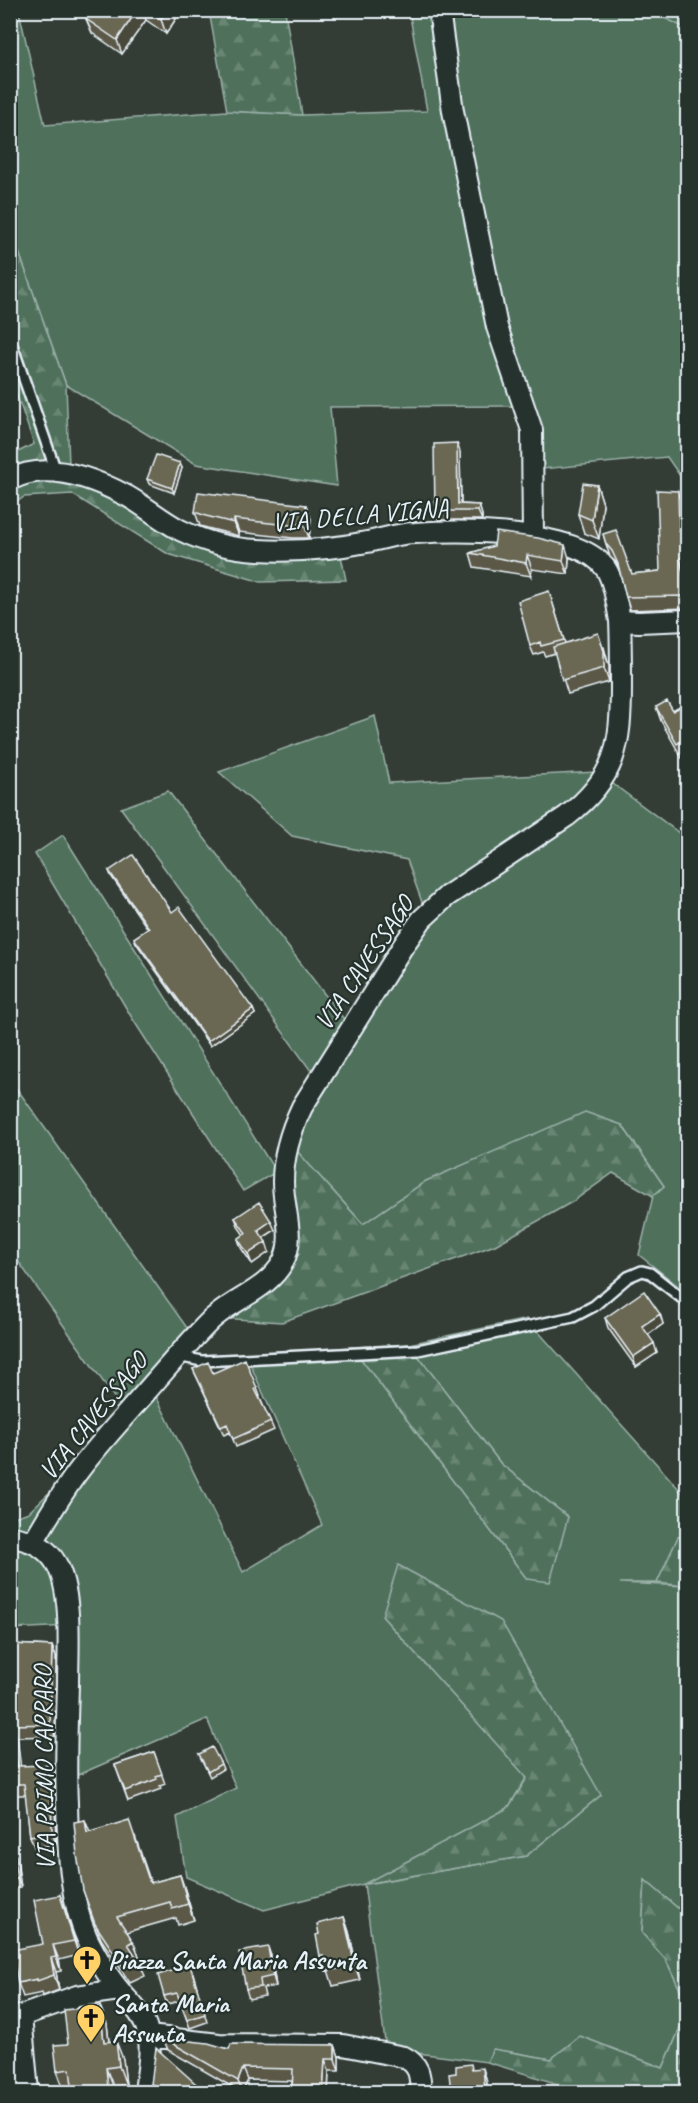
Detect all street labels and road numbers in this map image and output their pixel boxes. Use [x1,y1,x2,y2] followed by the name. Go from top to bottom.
[270,491,451,539] street label: VIA DELLA VIGNA
[307,887,423,1036] street label: VIA CAVESSAGO
[32,1343,156,1486] street label: VIA CAVESSAGO
[26,1662,62,1871] street label: VIA PRIMO CAPRARO

